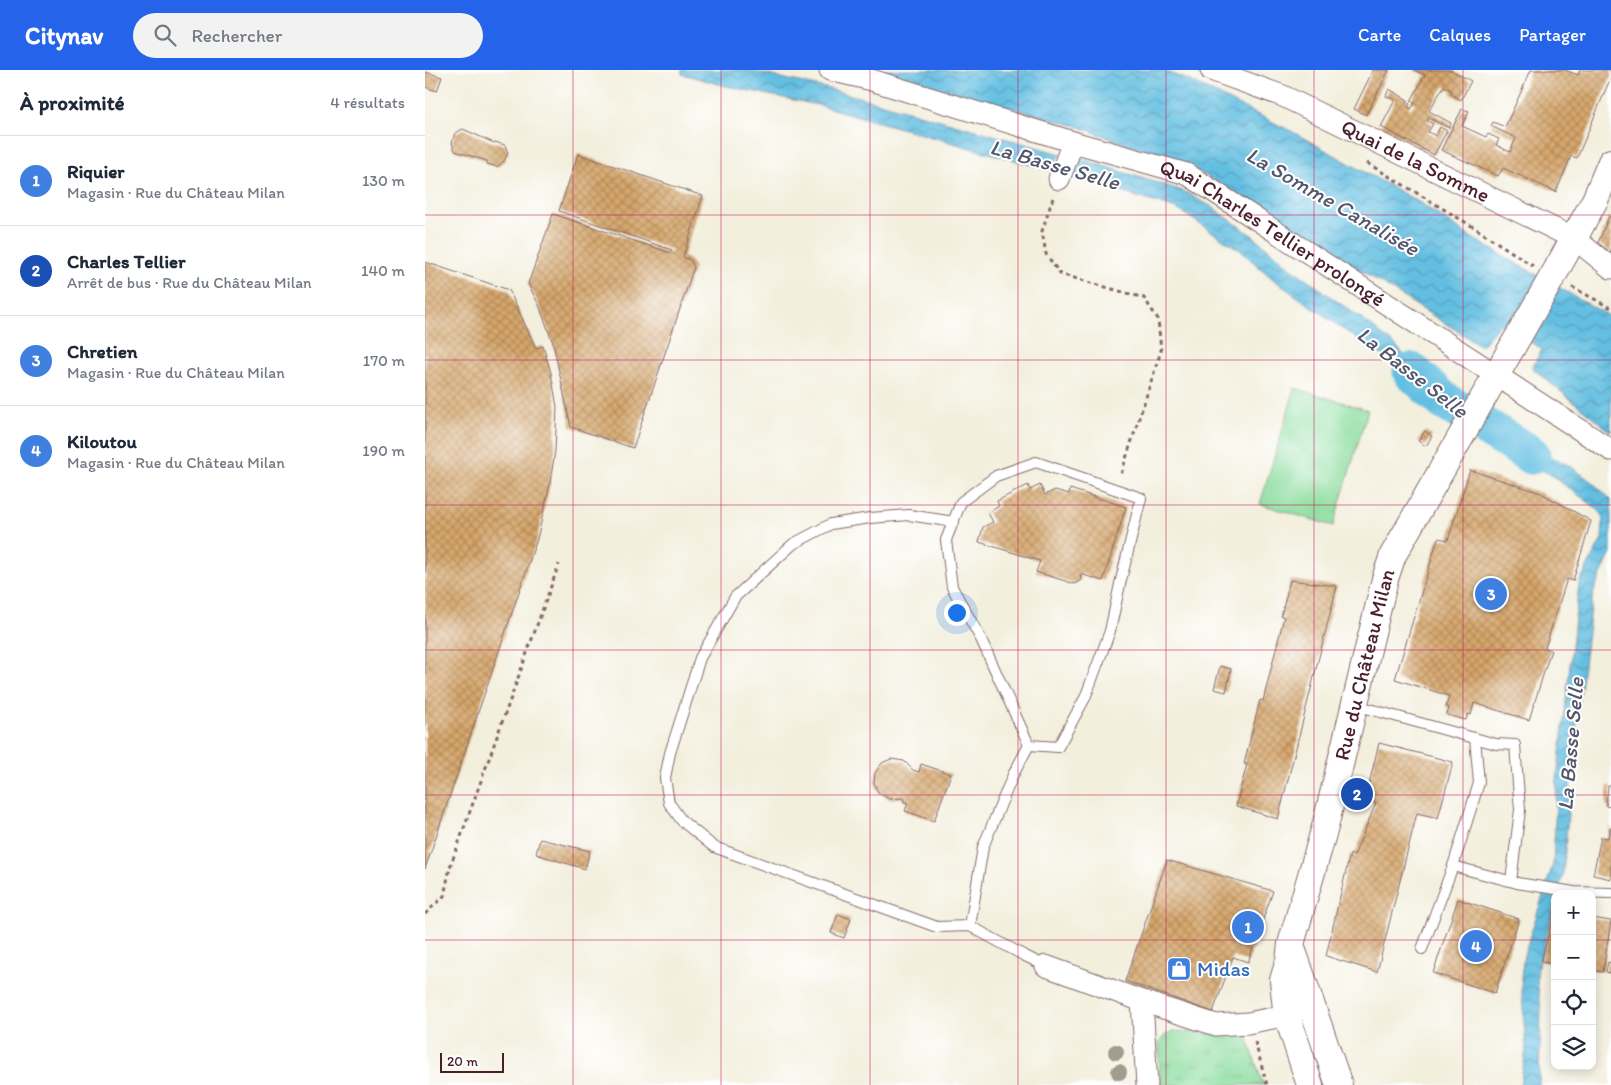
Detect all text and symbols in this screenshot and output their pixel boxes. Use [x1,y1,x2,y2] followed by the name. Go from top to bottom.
[133,13,483,58] search box
[25,21,103,50] text: Citynav
[151,21,179,49] icon: search
[191,24,282,47] text: Rechercher
[1358,24,1401,46] text: Carte
[1429,24,1491,46] text: Calques
[1519,24,1586,46] text: Partager
[20,90,125,115] text: À proximité
[330,93,405,112] text: 4 résultats
[1337,113,1494,207] street label: Quai de la Somme
[987,133,1124,196] water label: La Basse Selle
[1242,141,1425,262] water label: La Somme Canalisée
[1157,154,1390,312] street label: Quai Charles Tellier prolongé
[67,160,125,183] text: Riquier
[32,171,40,190] text: 1
[362,171,405,190] text: 130 m
[67,183,285,202] text: Magasin · Rue du Château Milan
[67,250,186,273] text: Charles Tellier
[32,261,40,280] text: 2
[361,261,405,280] text: 140 m
[67,273,312,292] text: Arrêt de bus · Rue du Château Milan
[1352,321,1475,425] water label: La Basse Selle
[67,340,138,363] text: Chretien
[32,351,40,370] text: 3
[363,351,405,370] text: 170 m
[67,363,285,382] text: Magasin · Rue du Château Milan
[67,430,137,453] text: Kiloutou
[31,441,41,460] text: 4
[362,441,405,460] text: 190 m
[67,453,285,472] text: Magasin · Rue du Château Milan
[1329,565,1400,763] street label: Rue du Château Milan
[1475,575,1507,613] pin: 3
[944,600,970,626] your location
[1551,675,1590,812] water label: La Basse Selle
[1341,775,1373,813] pin: 2
[1551,890,1596,1070] map controls
[1551,890,1596,935] button: +
[1232,908,1264,946] pin: 1
[1460,927,1492,965] pin: 4
[1551,935,1596,980] button: −
[1166,956,1192,982] shop icon: Midas
[1197,956,1250,981] place label: Midas
[1551,980,1596,1025] button: locate
[1551,1025,1596,1070] button: layers
[440,1050,504,1073] scale bar
[447,1053,478,1070] text: 20 m

